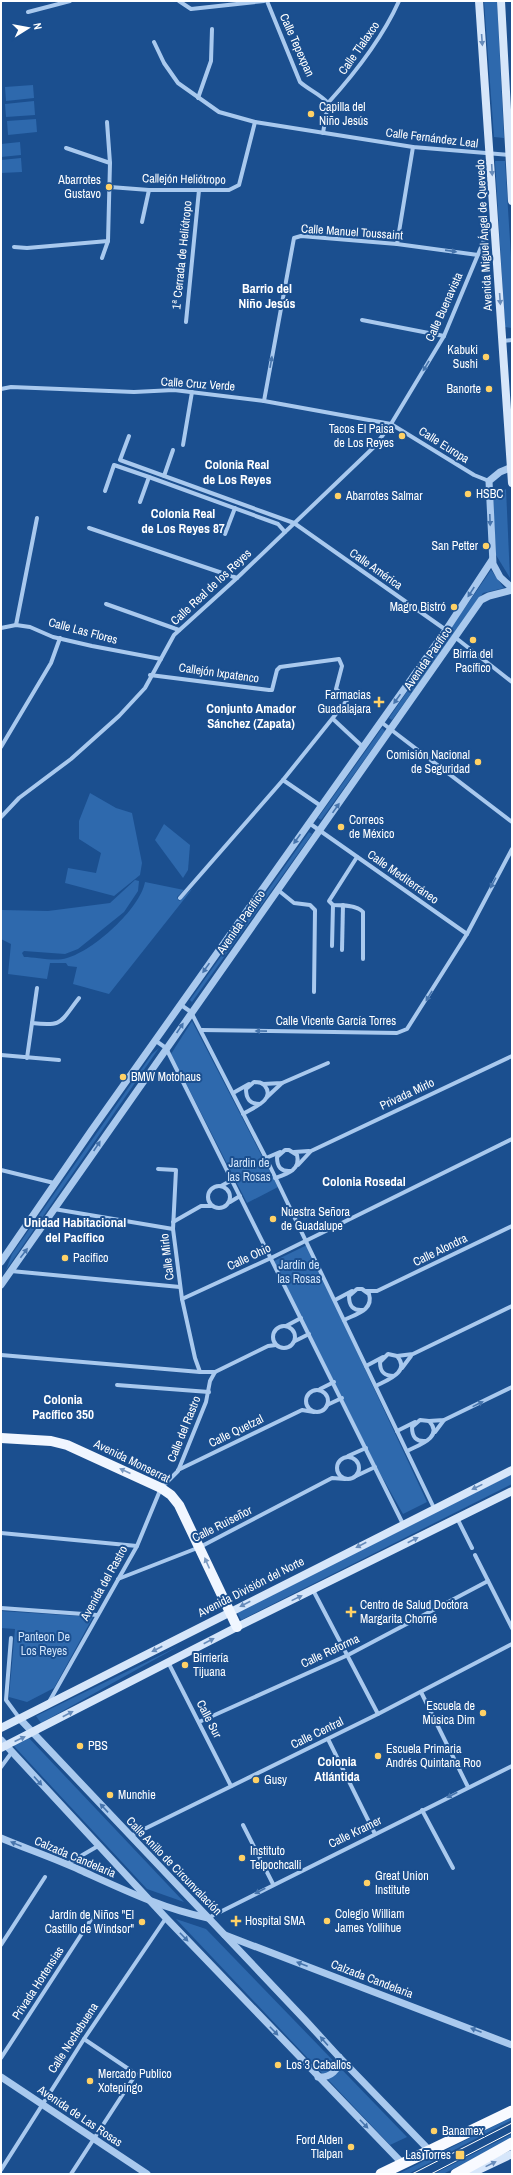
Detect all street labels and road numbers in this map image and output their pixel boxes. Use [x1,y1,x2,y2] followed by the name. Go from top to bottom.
[276,11,318,79] street label: Calle Tepexpan
[335,18,383,78] street label: Calle Tlalaxco
[385,124,479,152] street label: Calle Fernández Leal
[472,159,496,312] street label: Avenida Miguel Ángel de Quevedo
[142,170,226,188] street label: Callejón Heliótropo
[168,200,196,310] street label: 1ª Cerrada de Heliótropo
[301,220,404,244] street label: Calle Manuel Toussaint
[422,269,467,344] street label: Calle Buenavista
[160,373,236,395] street label: Calle Cruz Verde
[416,423,473,467] street label: Calle Europa
[167,545,255,629] street label: Calle Real de los Reyes
[346,545,406,593] street label: Calle América
[47,614,119,648] street label: Calle Las Flores
[400,623,456,694] street label: Avenida Pacífico
[178,659,260,687] street label: Callejón Ixpatenco
[364,846,442,908] street label: Calle Mediterráneo
[213,887,269,958] street label: Avenida Pacífico
[276,1013,396,1029] street label: Calle Vicente García Torres
[377,1074,437,1114] street label: Privada Mirlo
[410,1230,470,1270] street label: Calle Alondra
[156,1233,178,1281] street label: Calle Mirlo
[225,1240,273,1274] street label: Calle Ohio
[163,1394,205,1464] street label: Calle del Rastro
[206,1411,266,1451] street label: Calle Quetzal
[90,1435,173,1486] street label: Avenida Monserrat
[189,1502,255,1546] street label: Calle Ruiseñor
[76,1543,131,1624] street label: Avenida del Rastro
[194,1553,307,1621] street label: Avenida División del Norte
[298,1630,362,1672] street label: Calle Reforma
[193,1697,226,1741] street label: Calle Sur
[288,1713,346,1753] street label: Calle Central
[326,1812,385,1852] street label: Calle Kramer
[123,1813,225,1919] street label: Calle Anillo de Circunvalación
[32,1833,119,1882] street label: Calzada Candelaria
[8,1943,68,2023] street label: Privada Hortensias
[329,1956,416,2002] street label: Calzada Candelaria
[44,1999,102,2076] street label: Calle Nochebuena
[34,2081,126,2150] street label: Avenida de Las Rosas

